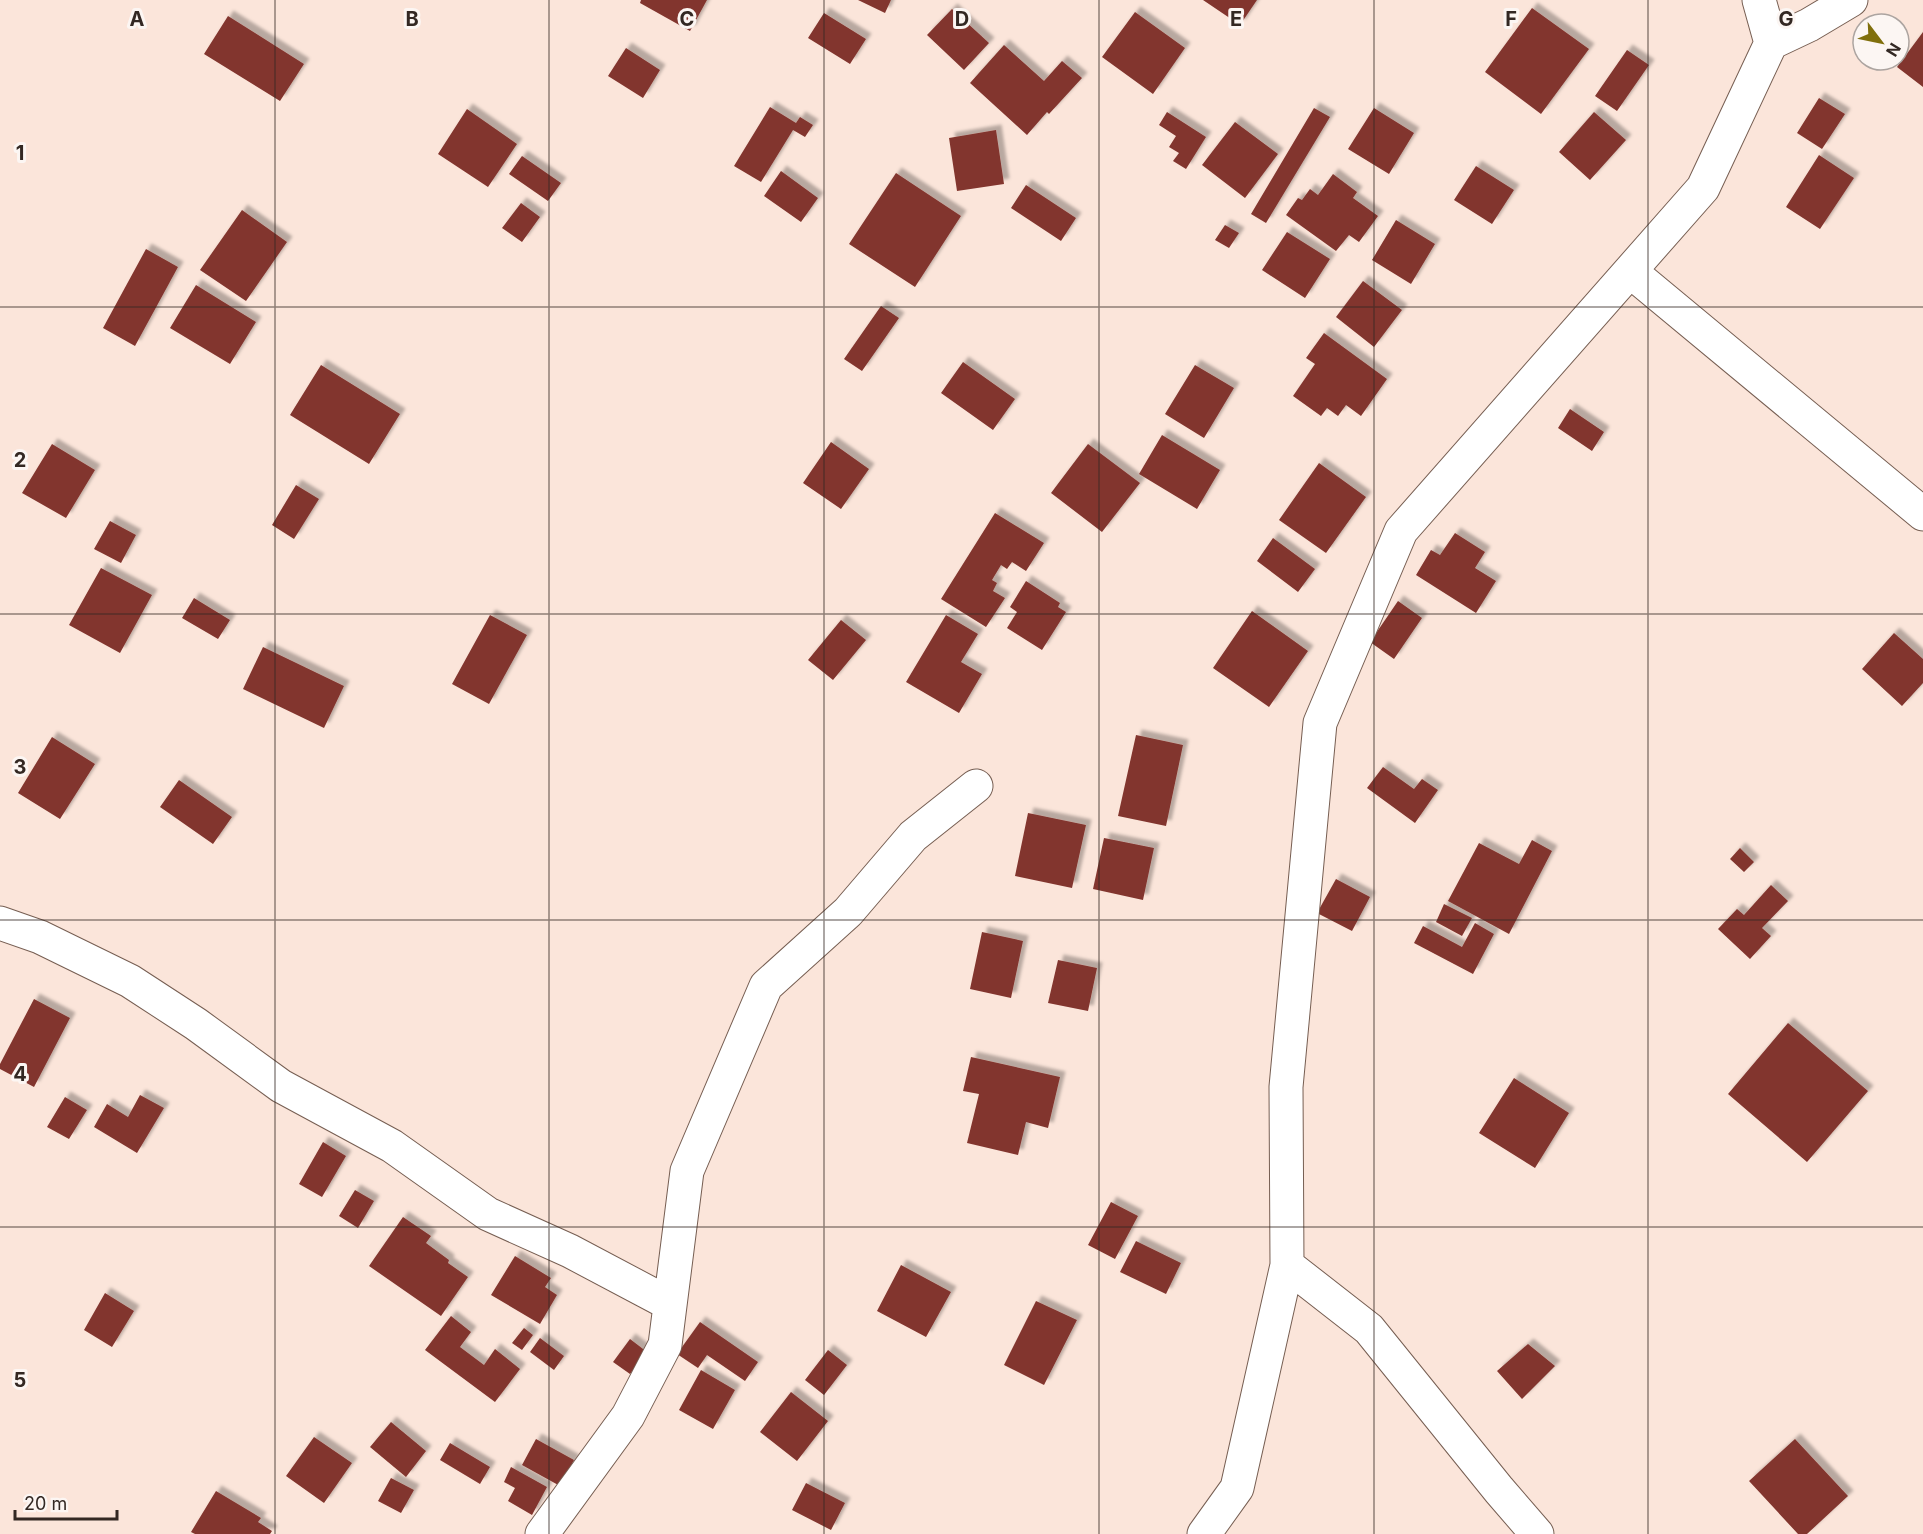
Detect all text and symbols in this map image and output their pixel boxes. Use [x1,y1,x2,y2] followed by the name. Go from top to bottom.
[130,7,145,31] text: A
[405,7,419,31] text: B
[680,7,694,31] text: C
[955,7,969,31] text: D
[1230,7,1242,31] text: E
[1505,7,1517,31] text: F
[1778,7,1794,31] text: G
[1851,12,1911,72] north arrow
[1882,39,1905,60] text: N
[16,141,24,165] text: 1
[14,448,26,472] text: 2
[14,755,26,779] text: 3
[13,1062,27,1086] text: 4
[14,1368,26,1392] text: 5
[15,1483,117,1521] scale bar
[24,1493,67,1514] text: 20 m

